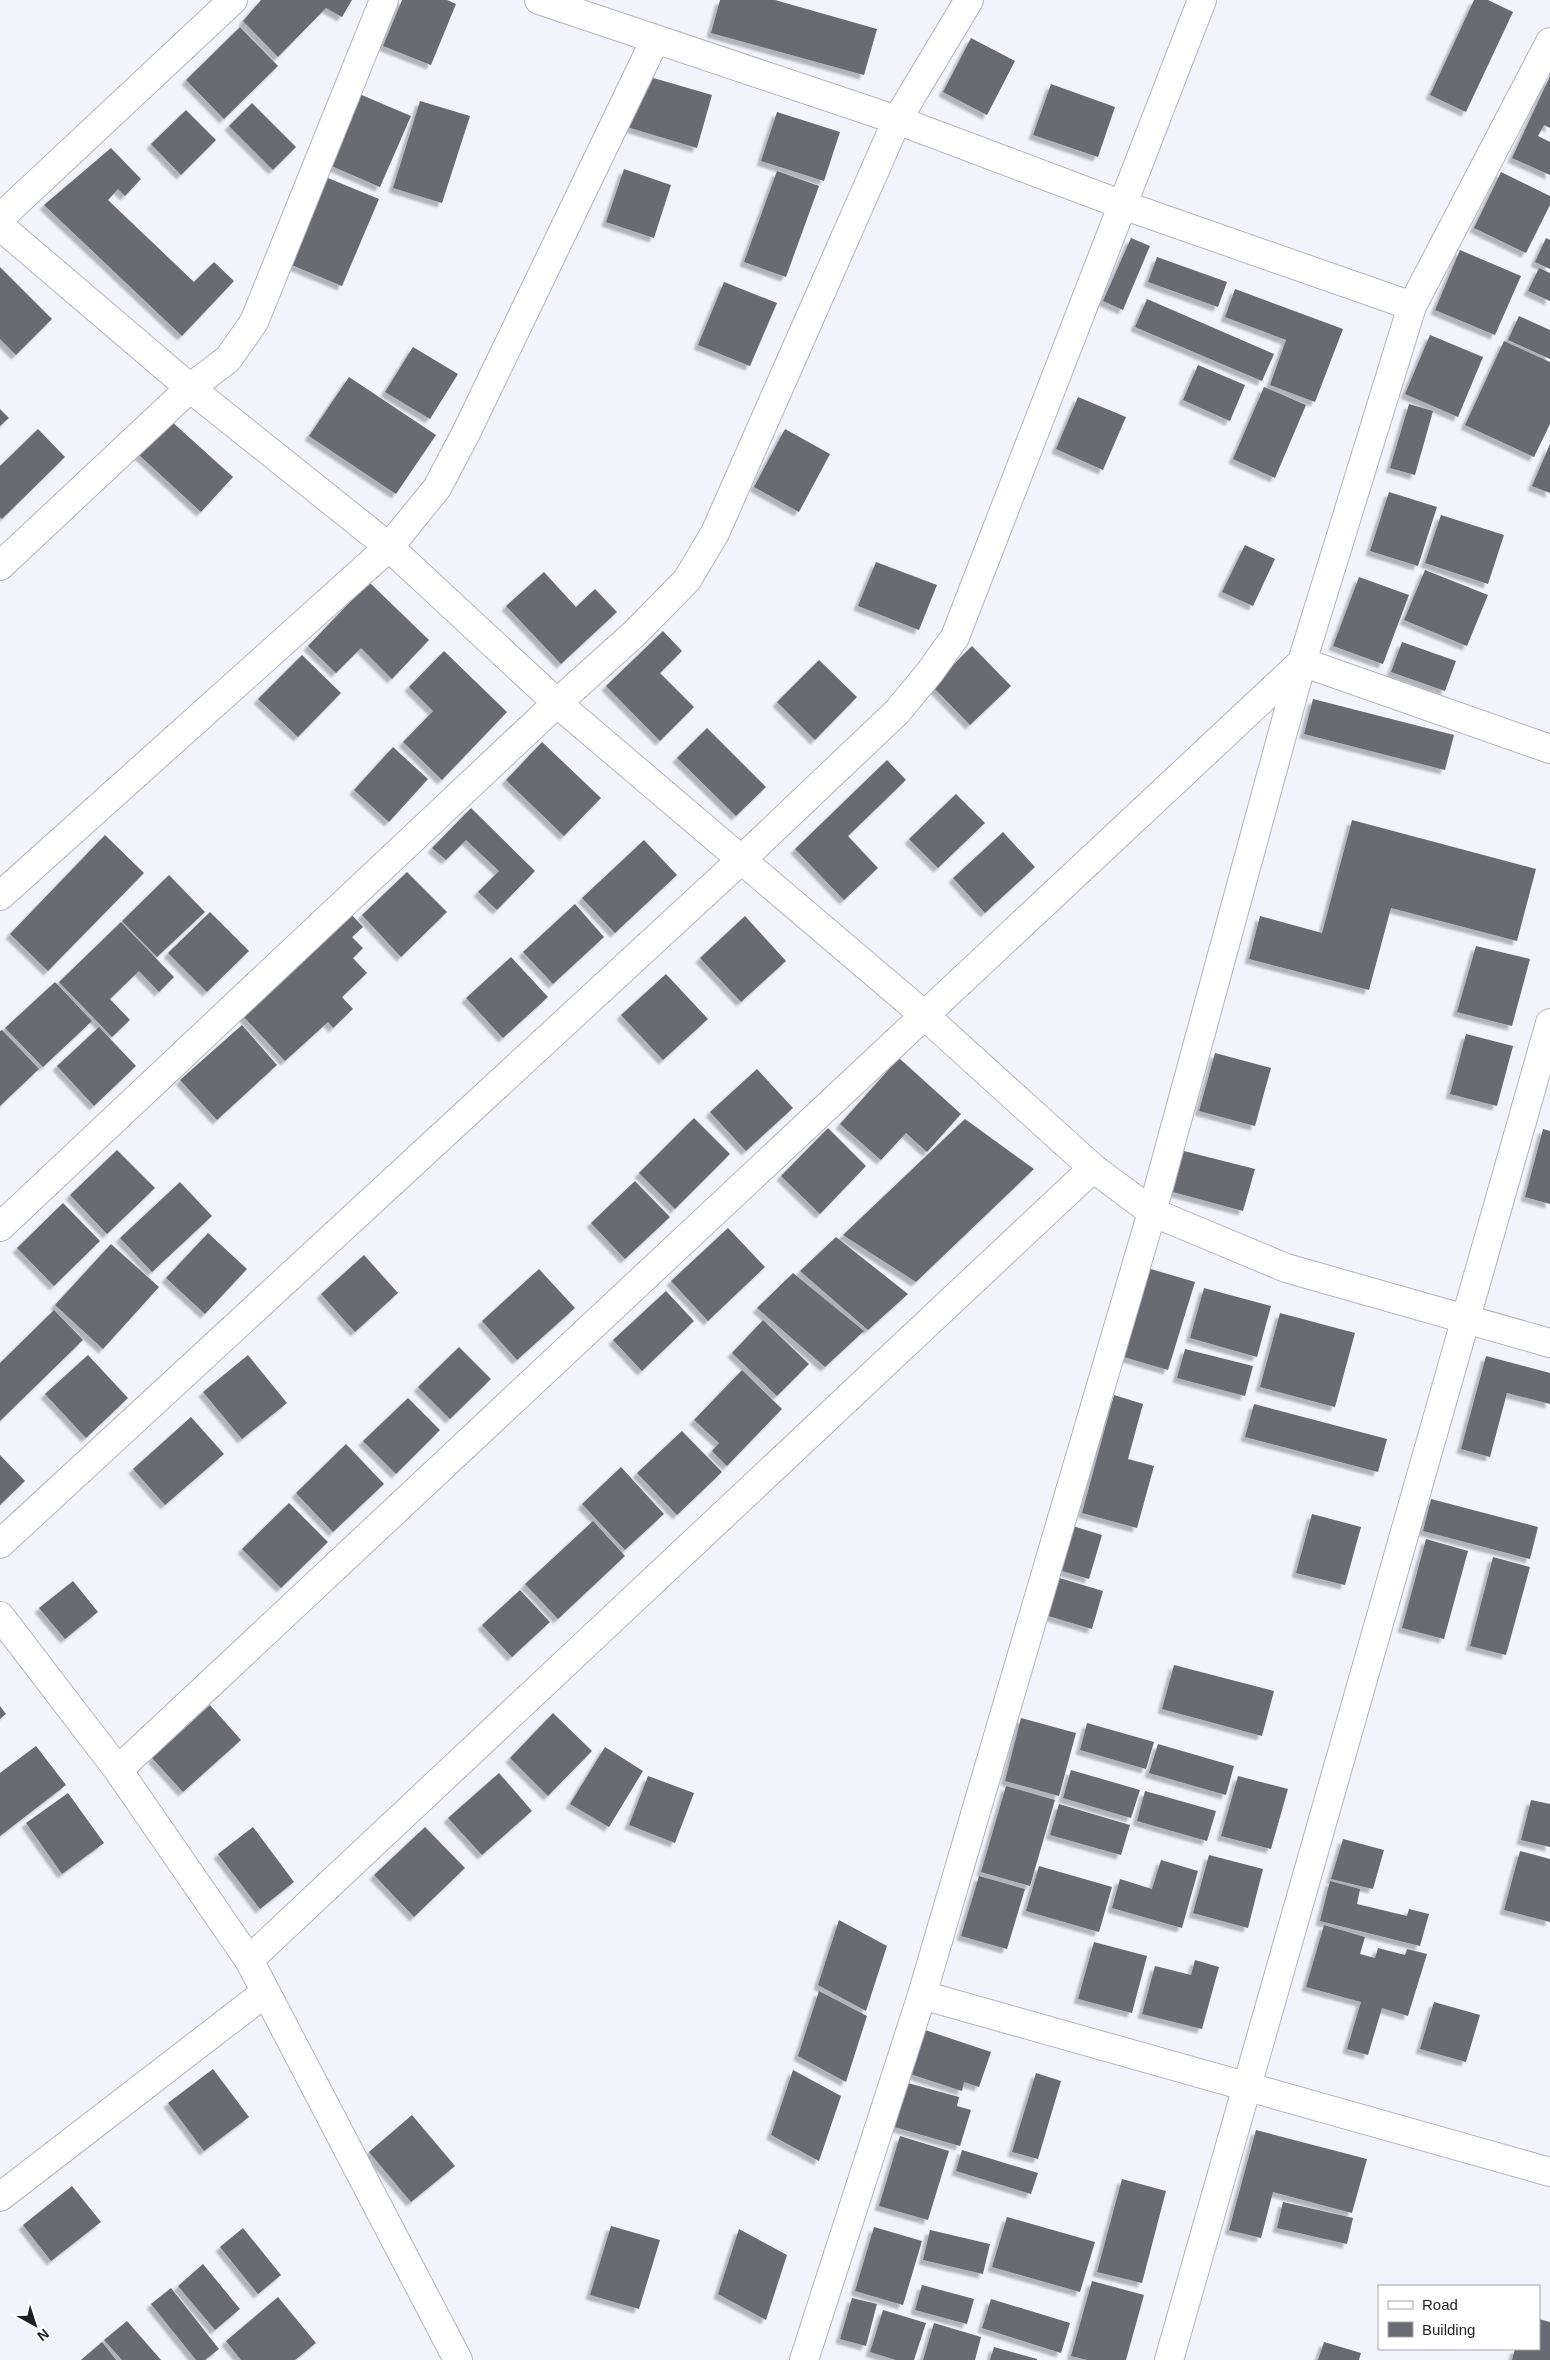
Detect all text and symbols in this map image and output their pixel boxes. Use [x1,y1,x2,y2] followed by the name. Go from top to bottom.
[1378,2285,1540,2350] legend
[1422,2296,1458,2313] text: Road
[10,2300,60,2350] north arrow
[1422,2321,1475,2338] text: Building
[34,2326,52,2345] text: N

